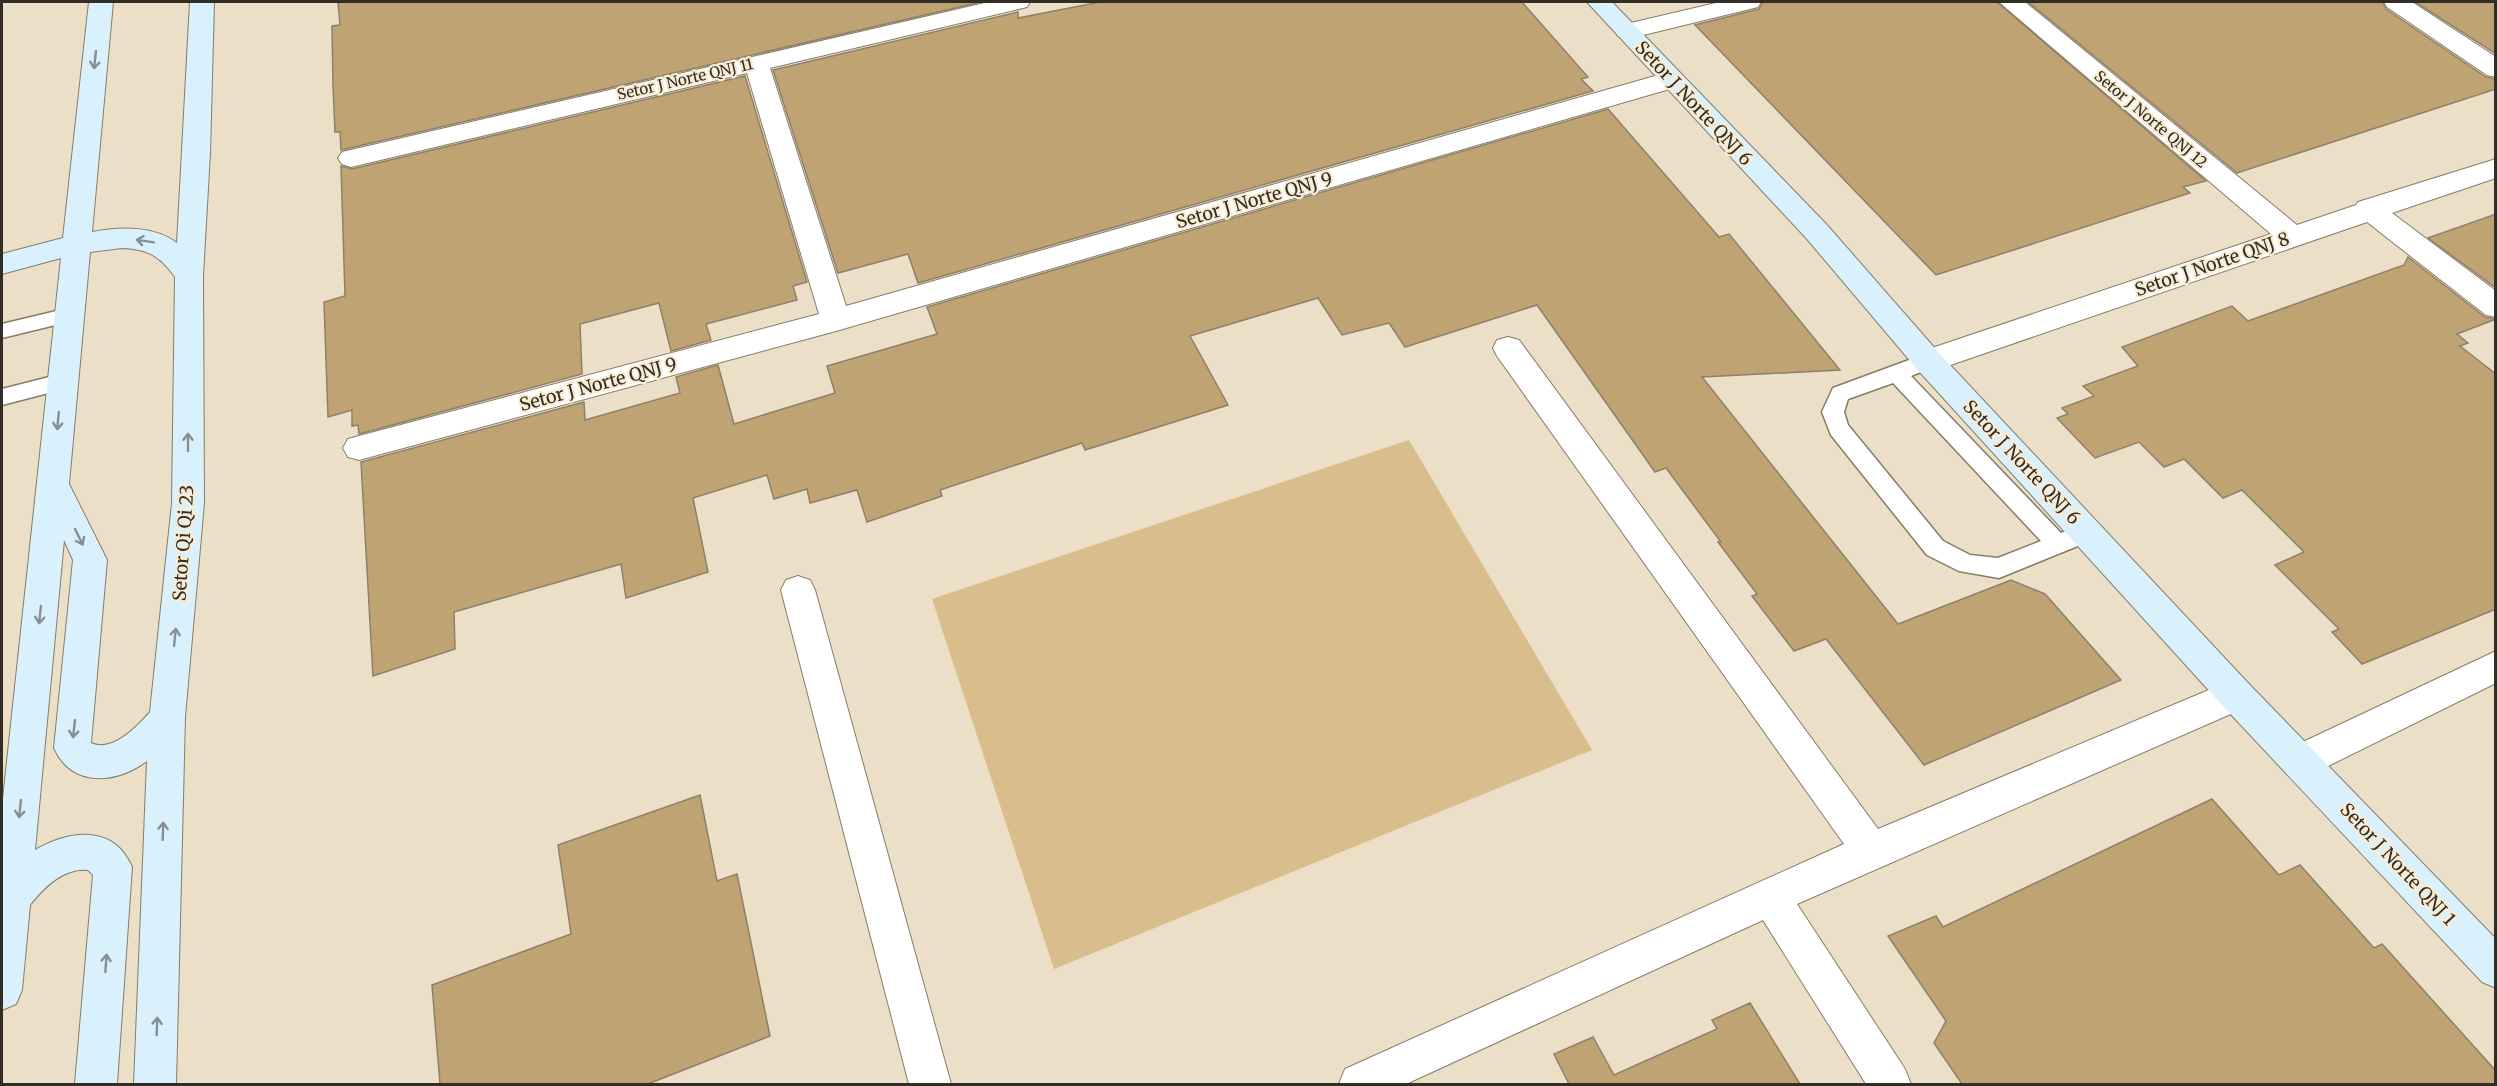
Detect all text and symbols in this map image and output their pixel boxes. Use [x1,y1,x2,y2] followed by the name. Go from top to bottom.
[1630,36,1758,170] street label: Setor J Norte QNJ 6
[89,49,100,69] one-way arrow
[615,54,755,104] street label: Setor J Norte QNJ 11
[2091,66,2211,172] street label: Setor J Norte QNJ 12
[1173,167,1335,233] street label: Setor J Norte QNJ 9
[2132,227,2292,301] street label: Setor J Norte QNJ 8
[136,235,156,246] one-way arrow
[517,352,679,416] street label: Setor J Norte QNJ 9
[1958,395,2086,529] street label: Setor J Norte QNJ 6
[52,410,63,430] one-way arrow
[182,433,194,453] one-way arrow
[167,484,199,602] street label: Setor Qi Qi 23
[74,528,85,546] one-way arrow
[34,604,45,624] one-way arrow
[170,627,181,647] one-way arrow
[68,719,79,738] one-way arrow
[2335,798,2461,930] street label: Setor J Norte QNJ 1
[14,799,25,818] one-way arrow
[158,822,169,842] one-way arrow
[100,954,111,974] one-way arrow
[151,1017,162,1037] one-way arrow

